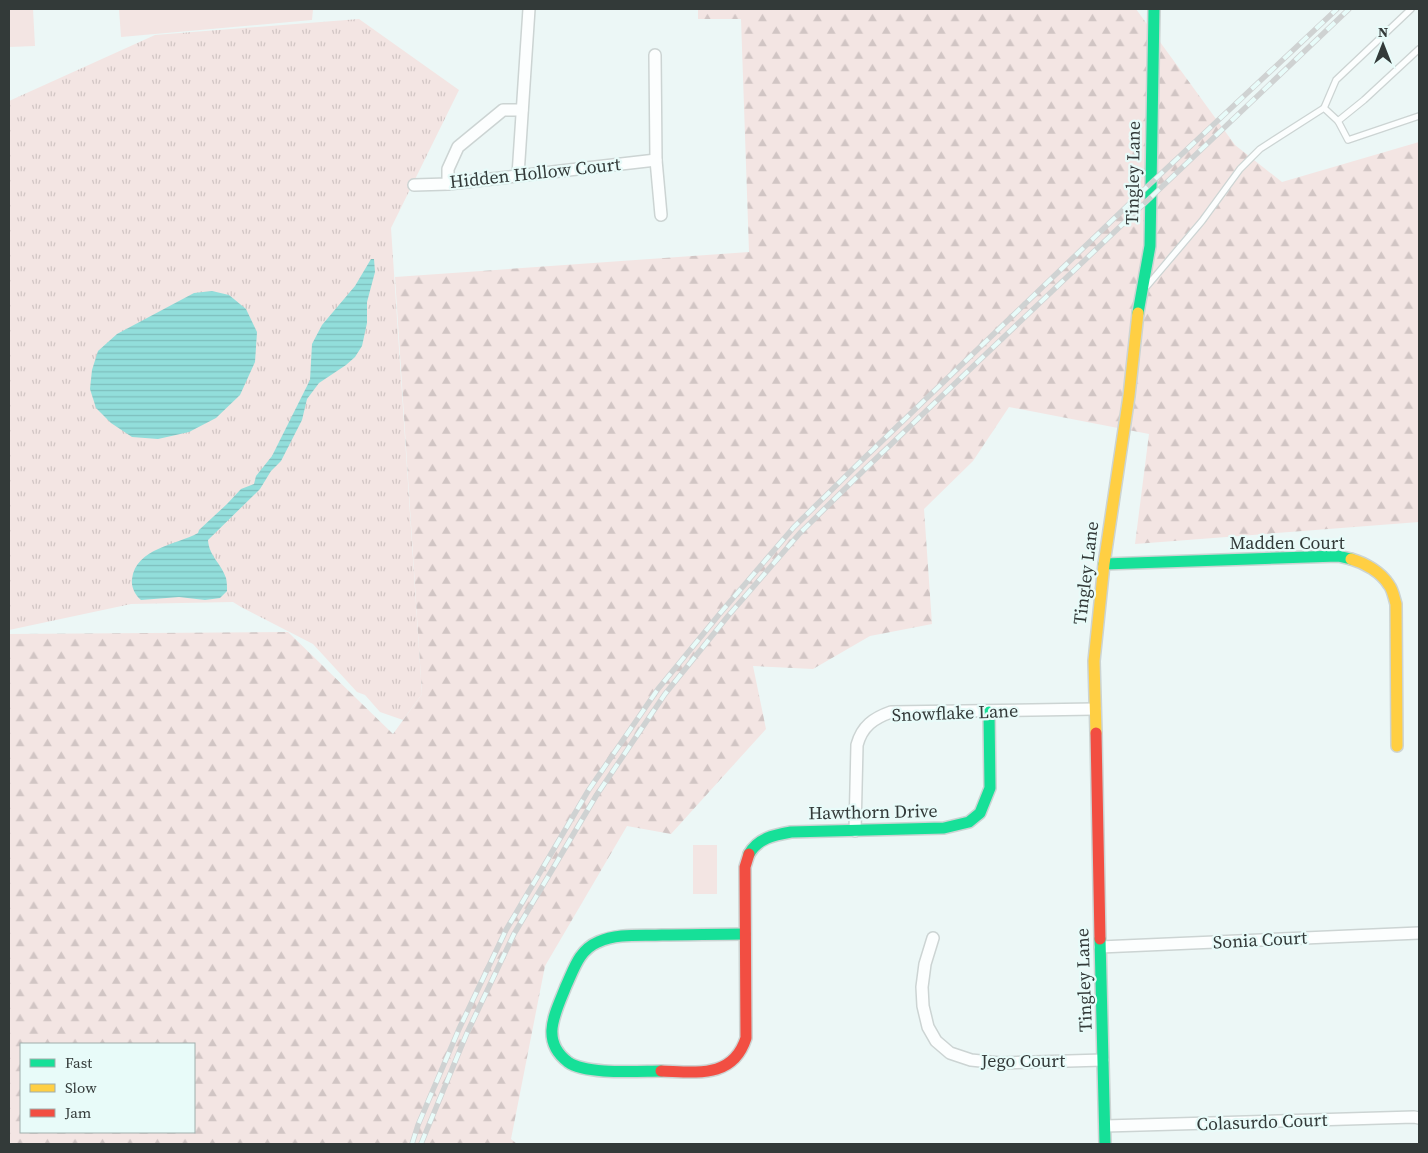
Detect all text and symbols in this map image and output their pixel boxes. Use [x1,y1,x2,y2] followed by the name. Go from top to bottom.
[1358,20,1408,70] north arrow
[1378,22,1388,42] text: N
[1119,121,1146,225] street label: Tingley Lane
[448,151,622,194] street label: Hidden Hollow Court
[1067,520,1104,626] street label: Tingley Lane
[1229,530,1345,555] street label: Madden Court
[891,698,1019,727] street label: Snowflake Lane
[808,798,938,825] street label: Hawthorn Drive
[1212,925,1308,954] street label: Sonia Court
[1069,928,1098,1032] street label: Tingley Lane
[20,1043,195,1133] legend
[980,1048,1065,1073] street label: Jego Court
[65,1052,92,1073] text: Fast
[65,1077,97,1098] text: Slow
[64,1102,92,1123] text: Jam
[1196,1107,1328,1136] street label: Colasurdo Court

